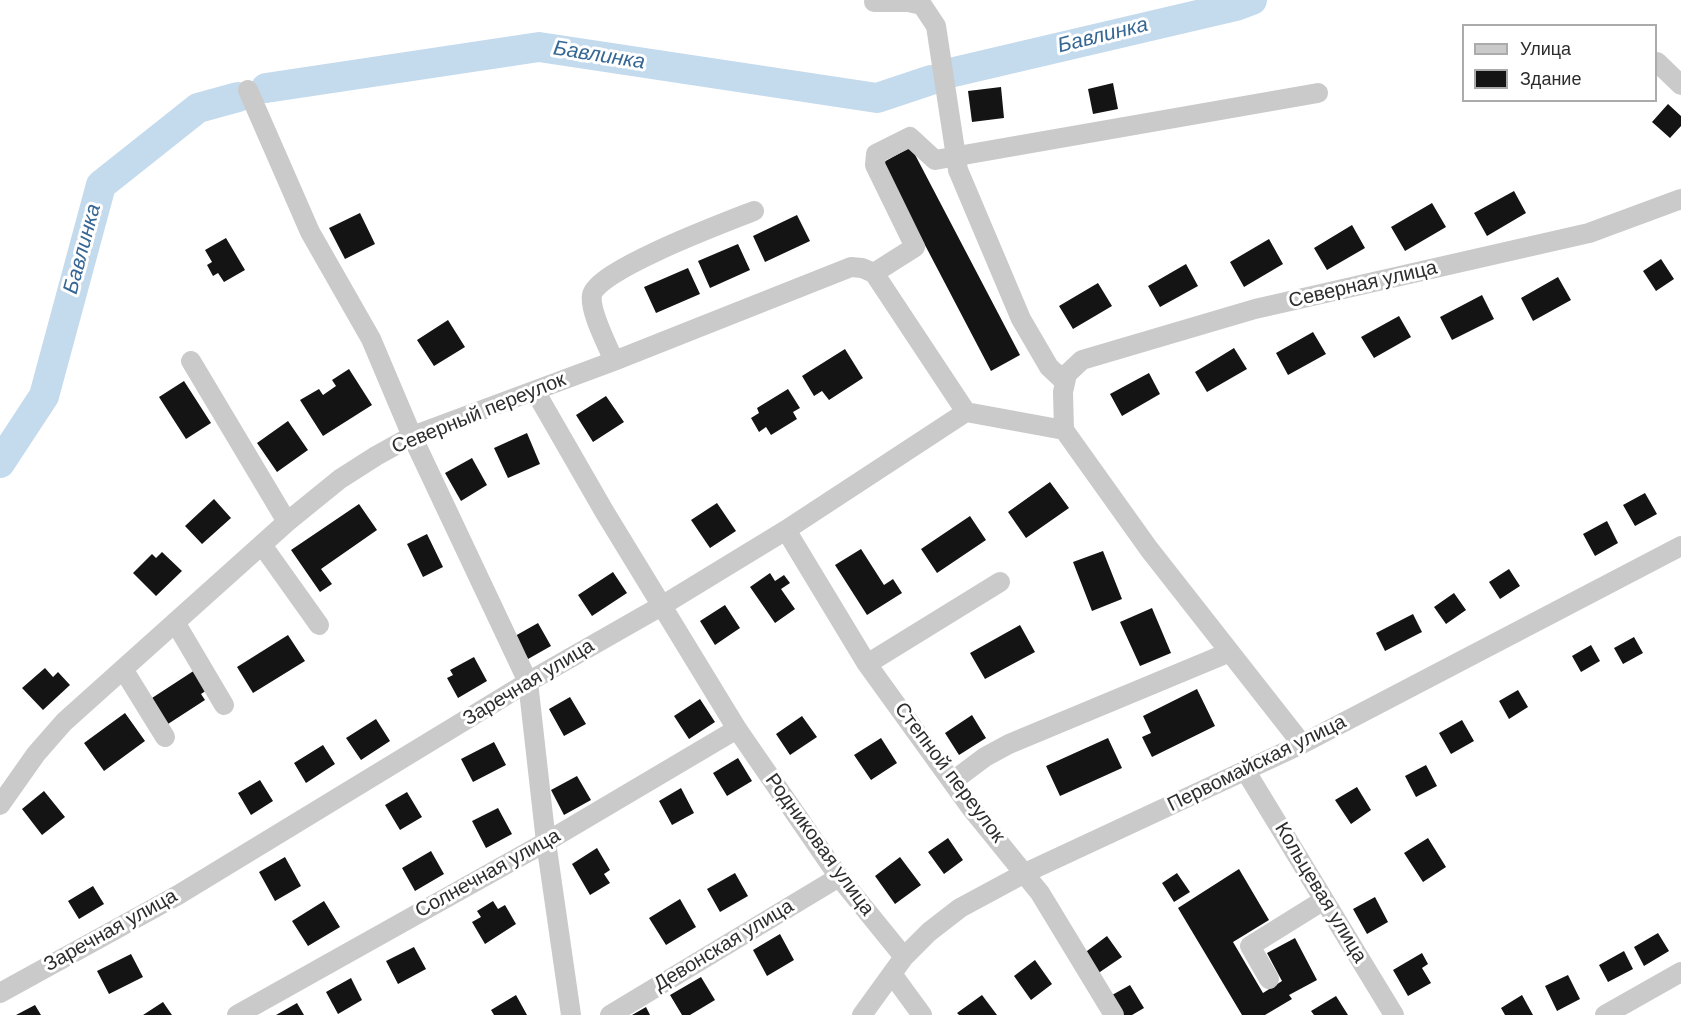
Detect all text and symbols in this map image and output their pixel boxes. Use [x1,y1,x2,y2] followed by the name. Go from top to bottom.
[1055,13,1151,59] water label: Бавлинка
[1462,24,1657,102] legend
[551,36,647,76] water label: Бавлинка
[1520,37,1571,61] text: Улица
[1520,67,1581,91] text: Здание
[59,201,107,297] water label: Бавлинка
[1286,256,1440,314] street label: Северная улица
[389,368,569,460] street label: Северный переулок
[459,634,599,732] street label: Заречная улица
[888,698,1010,848] street label: Степной переулок
[1164,710,1350,818] street label: Первомайская улица
[759,769,879,921] street label: Родниковая улица
[1269,818,1371,968] street label: Кольцевая улица
[411,824,565,924] street label: Солнечная улица
[40,885,182,977] street label: Заречная улица
[650,895,798,997] street label: Девонская улица

